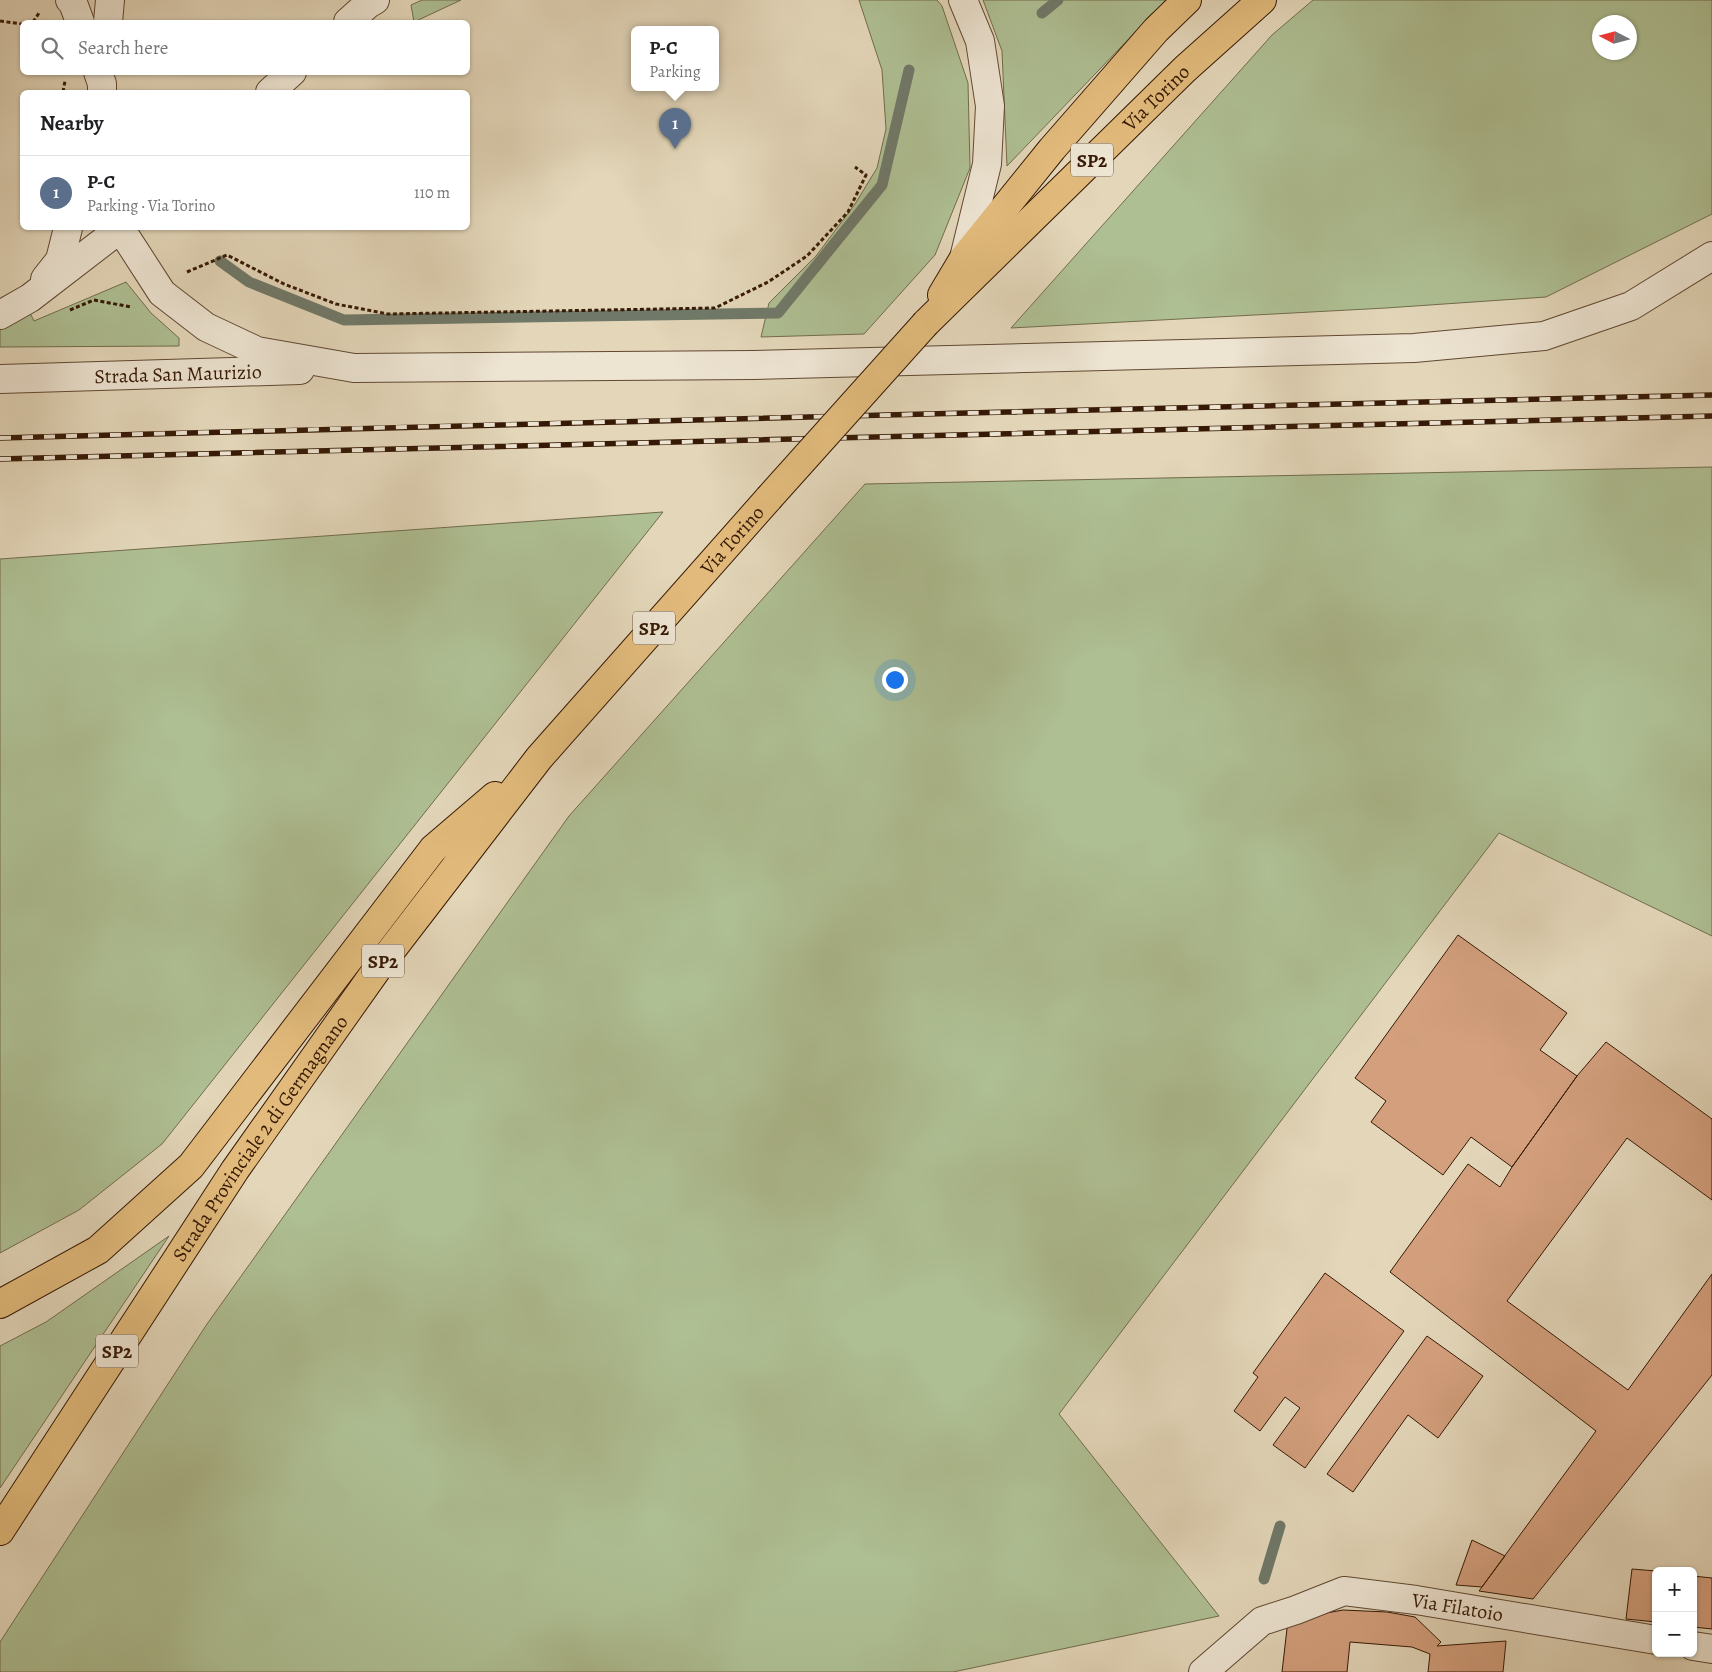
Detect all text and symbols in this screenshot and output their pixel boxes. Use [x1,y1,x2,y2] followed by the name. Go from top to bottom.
[1592,15,1637,60] north arrow
[20,20,470,75] search box
[631,26,719,91] popup
[38,34,66,62] icon: search
[78,35,168,61] text: Search here
[649,35,678,61] text: P-C
[1116,59,1196,138] street label: Via Torino
[649,61,701,83] text: Parking
[659,108,691,149] pin: 1
[40,109,103,137] text: Nearby
[1071,144,1113,176] road number: SP2
[87,169,115,195] text: P-C
[53,182,59,204] text: 1
[414,182,450,204] text: 110 m
[87,195,215,217] text: Parking · Via Torino
[94,358,262,390] street label: Strada San Maurizio
[694,500,770,582] street label: Via Torino
[633,612,675,644] road number: SP2
[882,667,908,693] your location
[362,944,404,978] road number: SP2
[166,1010,354,1267] street label: Strada Provinciale 2 di Germagnano
[96,1334,138,1368] road number: SP2
[1652,1567,1697,1657] map controls
[1652,1567,1697,1612] button: +
[1409,1586,1505,1628] street label: Via Filatoio
[1652,1612,1697,1657] button: −

